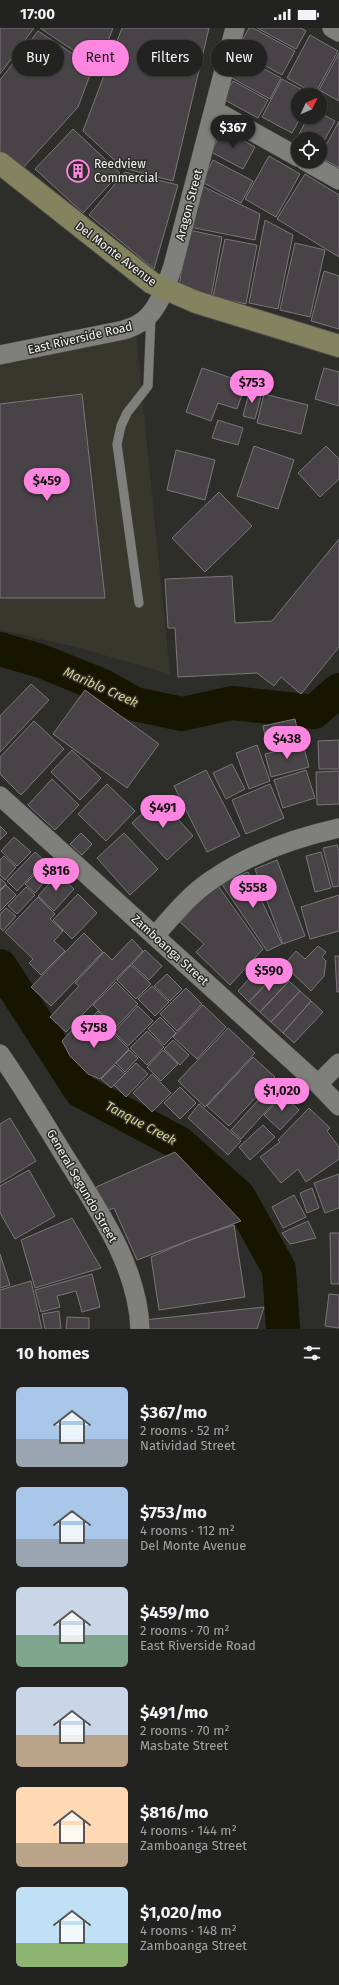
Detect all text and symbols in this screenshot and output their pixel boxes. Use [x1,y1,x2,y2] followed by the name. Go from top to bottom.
[20,5,55,23] text: 17:00
[12,40,64,76] chip: Buy
[72,40,129,76] chip: Rent
[137,40,203,76] chip: Filters
[211,40,267,76] chip: New
[291,88,327,124] north arrow
[291,88,327,168] map controls
[209,115,257,149] pin: $367
[220,120,247,135] text: $367
[291,132,327,168] button: locate
[94,157,158,185] place label: Reedview Commercial
[65,158,91,184] building icon: Reedview Commercial
[173,167,205,242] street label: Aragon Street
[73,219,159,289] street label: Del Monte Avenue
[26,319,134,357] street label: East Riverside Road
[228,370,276,404] pin: $753
[239,375,265,390] text: $753
[23,468,71,502] pin: $459
[33,473,61,488] text: $459
[61,664,141,710] water label: Mariblo Creek
[263,726,311,760] pin: $438
[273,731,301,746] text: $438
[139,795,187,829] pin: $491
[149,800,177,815] text: $491
[32,858,80,892] pin: $816
[42,863,70,878] text: $816
[229,875,277,909] pin: $558
[239,880,267,895] text: $558
[129,912,212,989] street label: Zamboanga Street
[245,958,293,992] pin: $590
[255,963,283,978] text: $590
[70,1015,118,1049] pin: $758
[80,1020,108,1035] text: $758
[249,1078,315,1112] pin: $1,020
[263,1083,301,1098] text: $1,020
[103,1098,179,1148] water label: Tanque Creek
[44,1127,120,1246] street label: General Segundo Street
[301,1342,323,1364] icon: filters
[16,1343,90,1364] text: 10 homes
[140,1402,207,1423] text: $367/mo
[48,1403,96,1451] icon: home
[140,1423,229,1438] text: 2 rooms · 52 m²
[140,1438,236,1453] text: Natividad Street
[140,1502,207,1523] text: $753/mo
[48,1503,96,1551] icon: home
[140,1523,235,1538] text: 4 rooms · 112 m²
[140,1538,246,1553] text: Del Monte Avenue
[140,1602,209,1623] text: $459/mo
[48,1603,96,1651] icon: home
[140,1623,230,1638] text: 2 rooms · 70 m²
[140,1638,256,1653] text: East Riverside Road
[140,1702,208,1723] text: $491/mo
[48,1703,96,1751] icon: home
[140,1723,230,1738] text: 2 rooms · 70 m²
[140,1738,228,1753] text: Masbate Street
[140,1802,208,1823] text: $816/mo
[48,1803,96,1851] icon: home
[140,1823,237,1838] text: 4 rooms · 144 m²
[140,1838,247,1853] text: Zamboanga Street
[140,1902,222,1923] text: $1,020/mo
[48,1903,96,1951] icon: home
[140,1923,237,1938] text: 4 rooms · 148 m²
[140,1938,247,1953] text: Zamboanga Street

